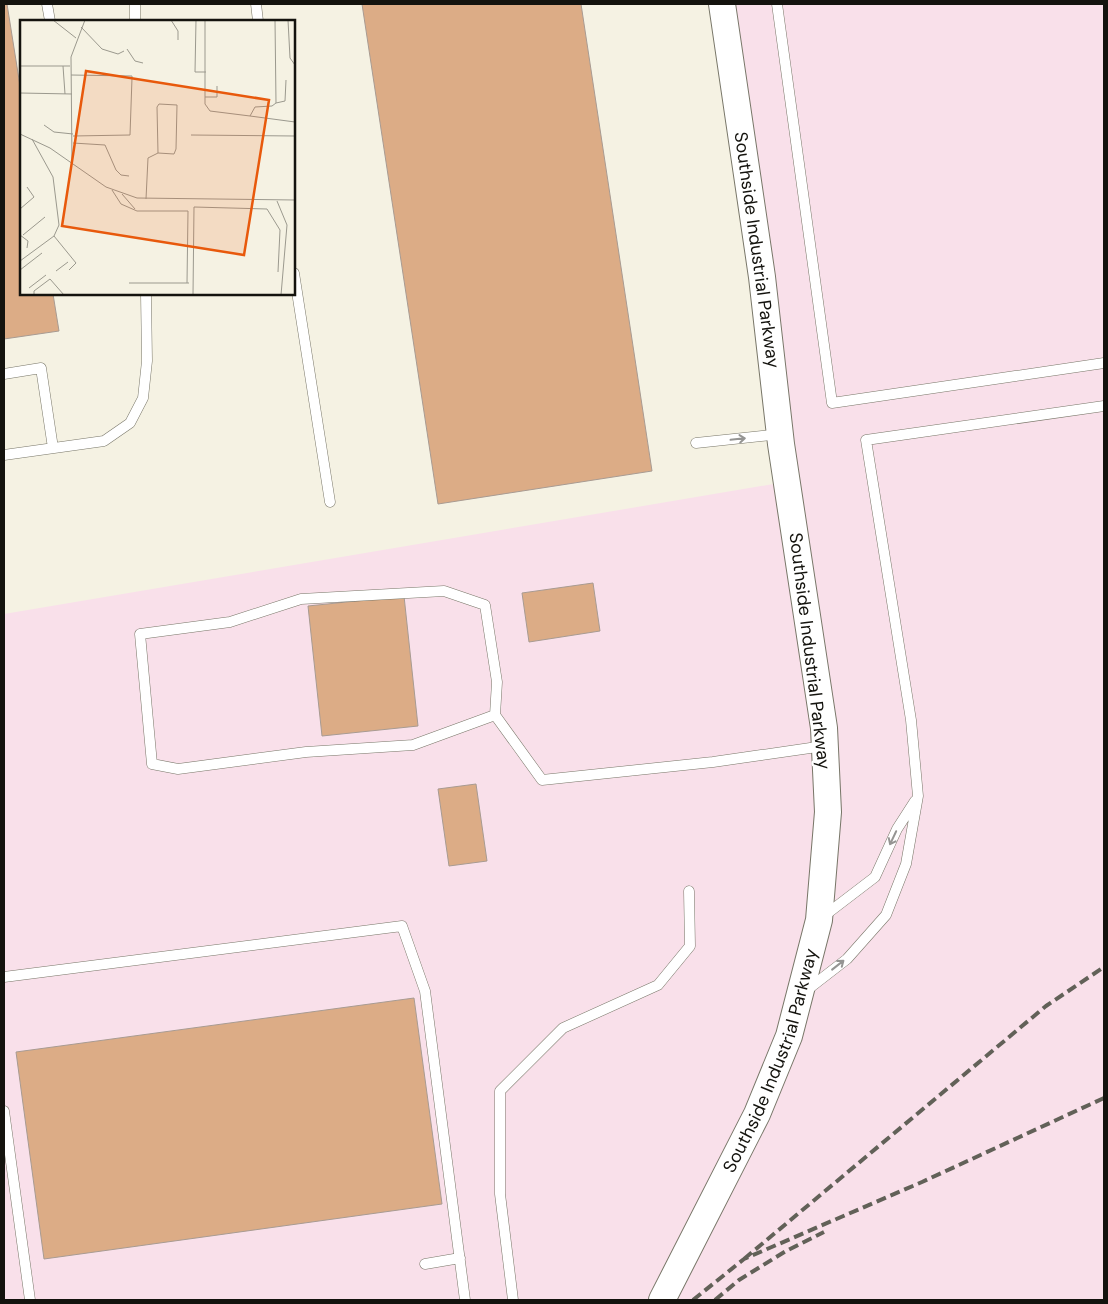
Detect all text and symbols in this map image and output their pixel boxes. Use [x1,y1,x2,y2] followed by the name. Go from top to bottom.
[20,20,295,295] inset map
[729,130,785,370] street label: Southside Industrial Parkway
[730,434,746,444] one-way arrow
[784,531,836,771] street label: Southside Industrial Parkway
[888,830,897,845] one-way arrow
[717,946,823,1177] street label: Southside Industrial Parkway
[831,960,845,970] one-way arrow

